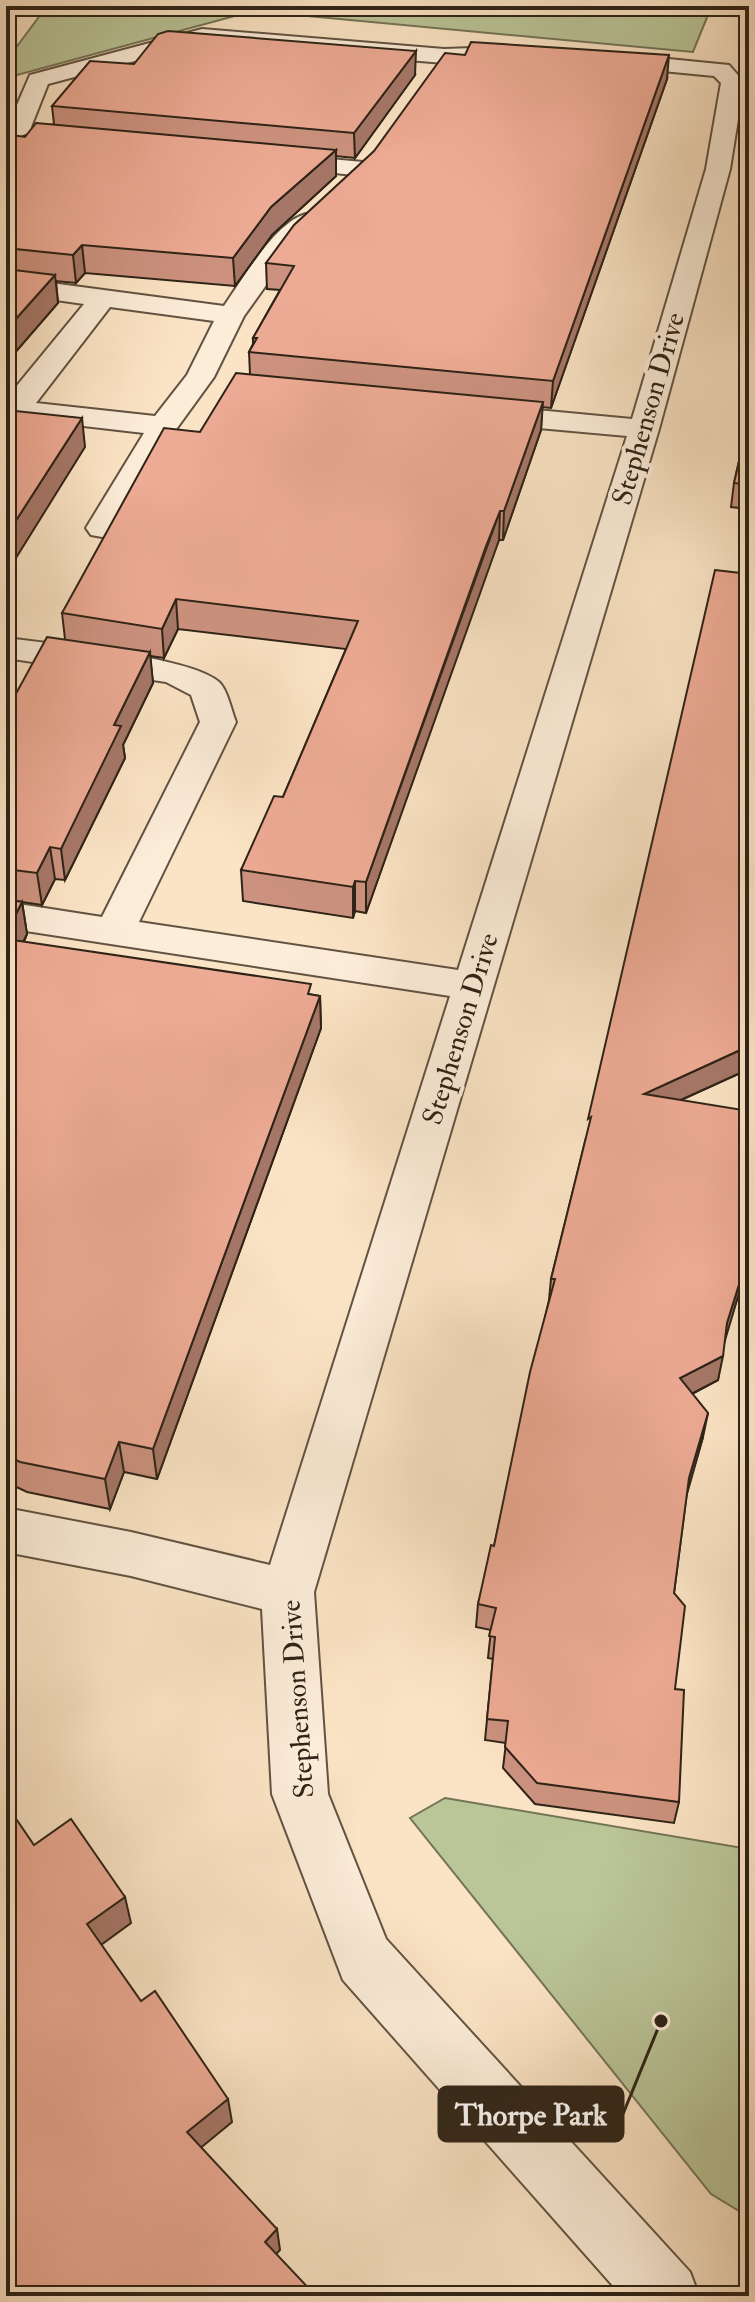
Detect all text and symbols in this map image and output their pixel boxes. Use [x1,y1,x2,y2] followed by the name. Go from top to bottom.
[605,308,693,509] street label: Stephenson Drive
[415,929,507,1129] street label: Stephenson Drive
[274,1598,322,1799] street label: Stephenson Drive
[439,2087,623,2141] callout: Thorpe Park
[454,2097,608,2134] text: Thorpe Park

